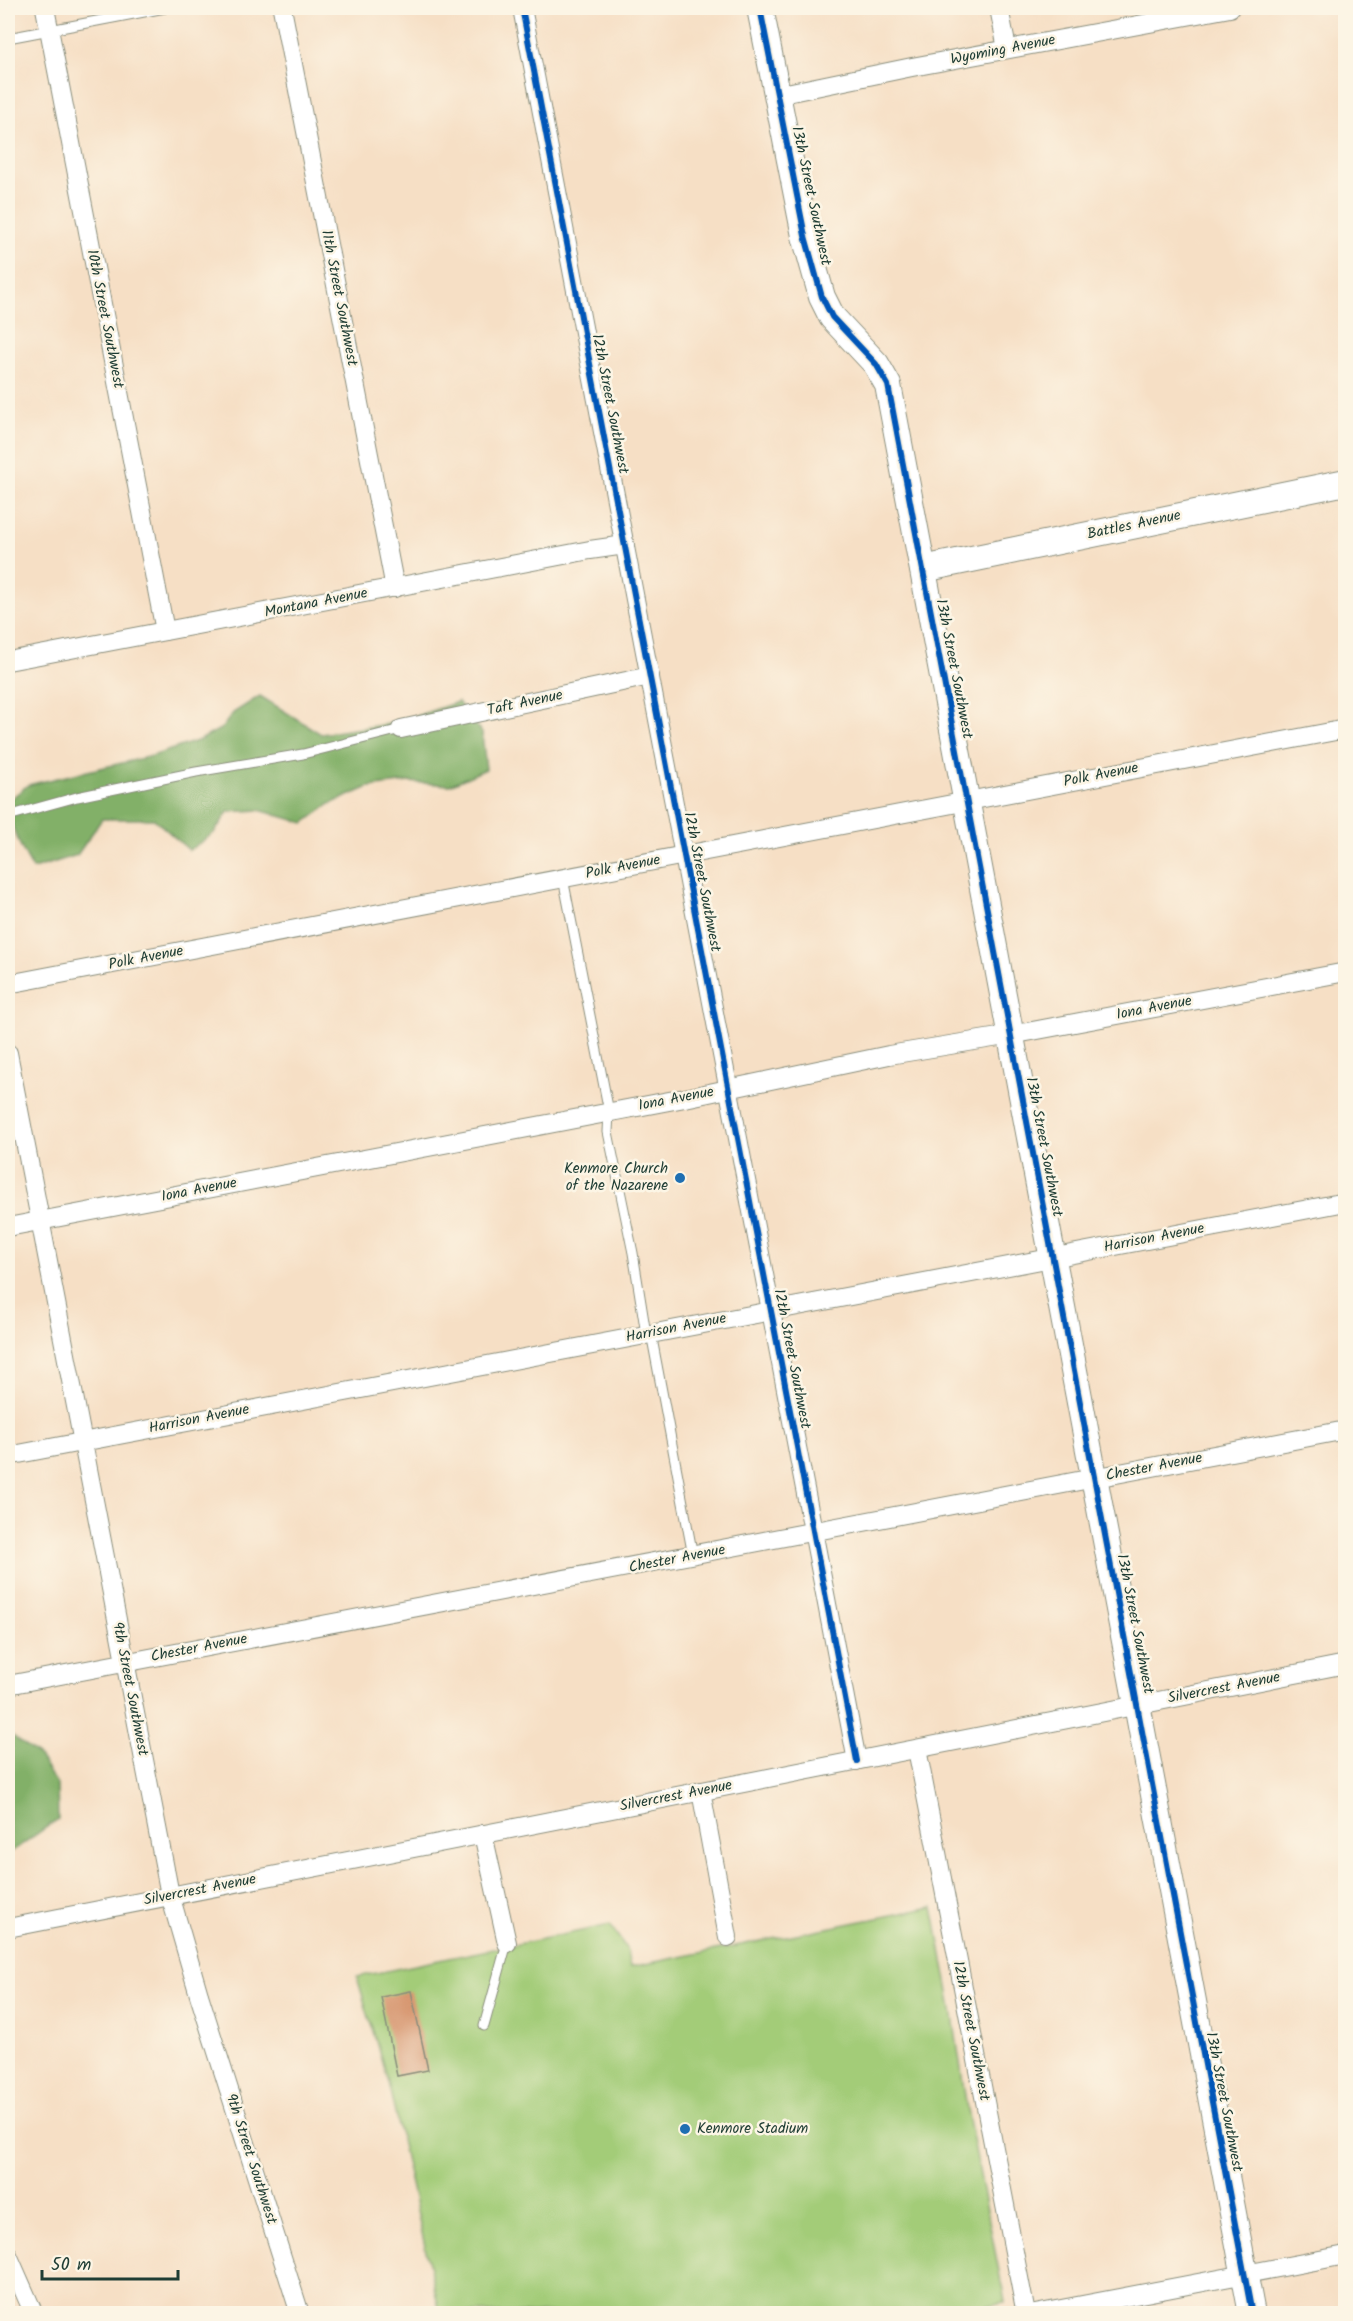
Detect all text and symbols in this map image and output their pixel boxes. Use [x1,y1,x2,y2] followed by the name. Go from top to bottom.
[948,28,1058,72] street label: Wyoming Avenue
[784,124,838,268] street label: 13th Street Southwest
[314,228,364,368] street label: 11th Street Southwest
[80,248,130,391] street label: 10th Street Southwest
[585,332,635,476] street label: 12th Street Southwest
[1085,503,1183,547] street label: Battles Avenue
[262,581,370,625] street label: Montana Avenue
[929,597,979,741] street label: 13th Street Southwest
[485,683,565,723] street label: Taft Avenue
[1061,756,1141,794] street label: Polk Avenue
[677,810,727,954] street label: 12th Street Southwest
[583,848,663,886] street label: Polk Avenue
[106,939,186,977] street label: Polk Avenue
[1114,989,1194,1027] street label: Iona Avenue
[1019,1075,1069,1219] street label: 13th Street Southwest
[636,1080,716,1118] street label: Iona Avenue
[564,1157,668,1198] place label: Kenmore Church of the Nazarene
[159,1171,239,1209] street label: Iona Avenue
[673,1171,687,1185] marker: Kenmore Church of the Nazarene
[1102,1216,1207,1260] street label: Harrison Avenue
[767,1287,817,1431] street label: 12th Street Southwest
[624,1306,729,1350] street label: Harrison Avenue
[147,1397,252,1441] street label: Harrison Avenue
[1104,1446,1205,1488] street label: Chester Avenue
[627,1538,728,1580] street label: Chester Avenue
[1110,1552,1160,1696] street label: 13th Street Southwest
[105,1620,155,1758] street label: 9th Street Southwest
[149,1627,250,1669] street label: Chester Avenue
[1166,1665,1282,1711] street label: Silvercrest Avenue
[618,1773,734,1819] street label: Silvercrest Avenue
[142,1867,258,1913] street label: Silvercrest Avenue
[946,1959,996,2103] street label: 12th Street Southwest
[1199,2030,1249,2174] street label: 13th Street Southwest
[219,2091,283,2228] street label: 9th Street Southwest
[697,2117,808,2141] place label: Kenmore Stadium
[678,2122,692,2136] marker: Kenmore Stadium
[42,2243,178,2281] scale bar
[51,2251,91,2280] text: 50 m

